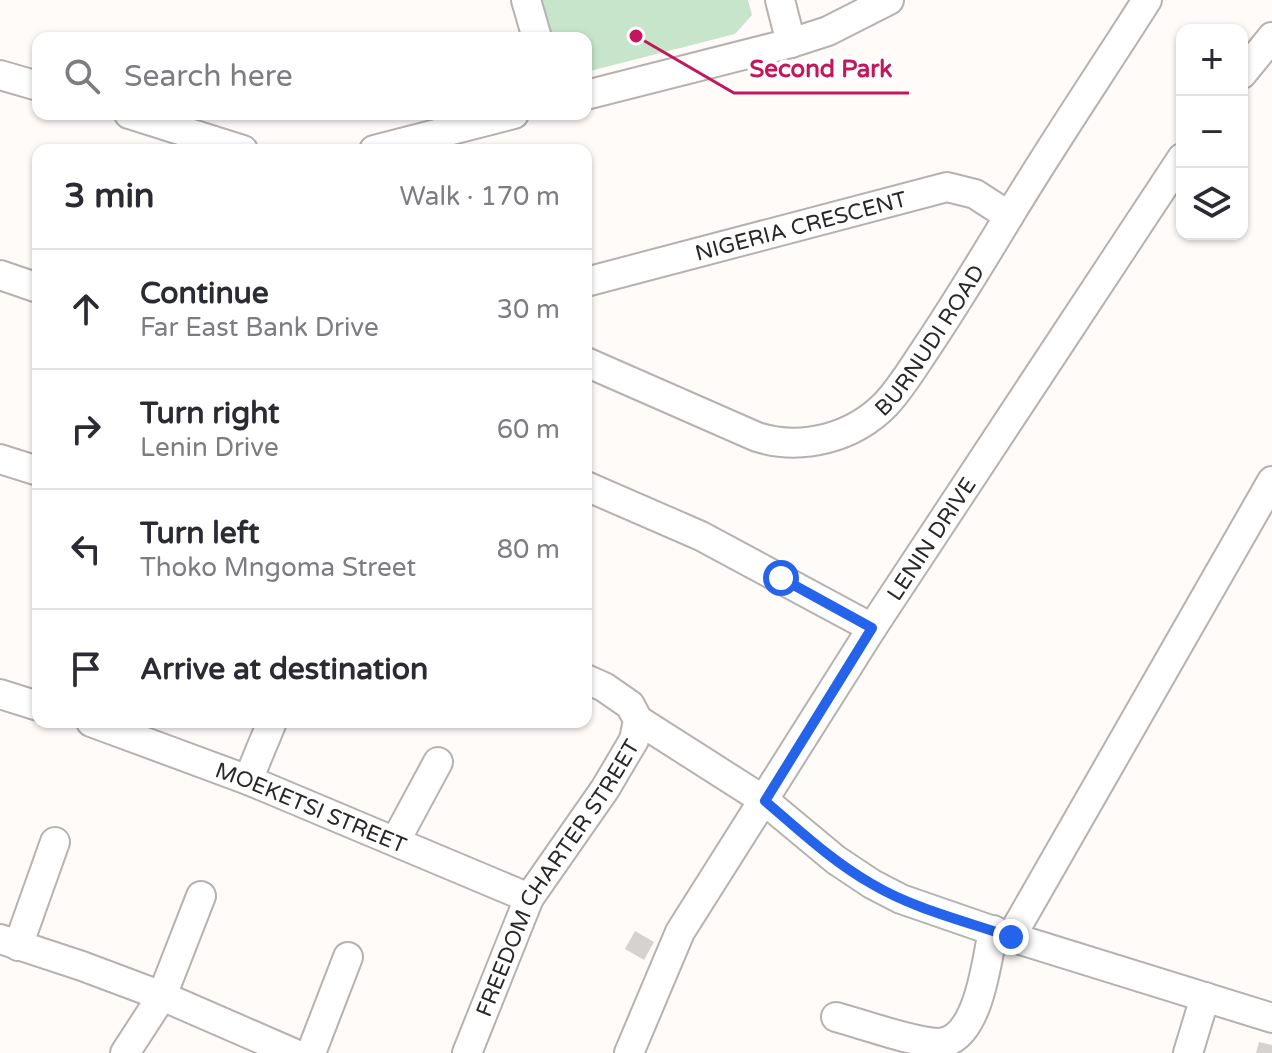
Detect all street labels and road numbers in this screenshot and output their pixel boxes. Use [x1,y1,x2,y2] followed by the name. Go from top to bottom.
[692,186,910,267] street label: NIGERIA CRESCENT
[870,260,990,422] street label: BURNUDI ROAD
[882,473,982,606] street label: LENIN DRIVE
[471,735,646,1020] street label: FREEDOM CHARTER STREET
[212,757,411,859] street label: MOEKETSI STREET

